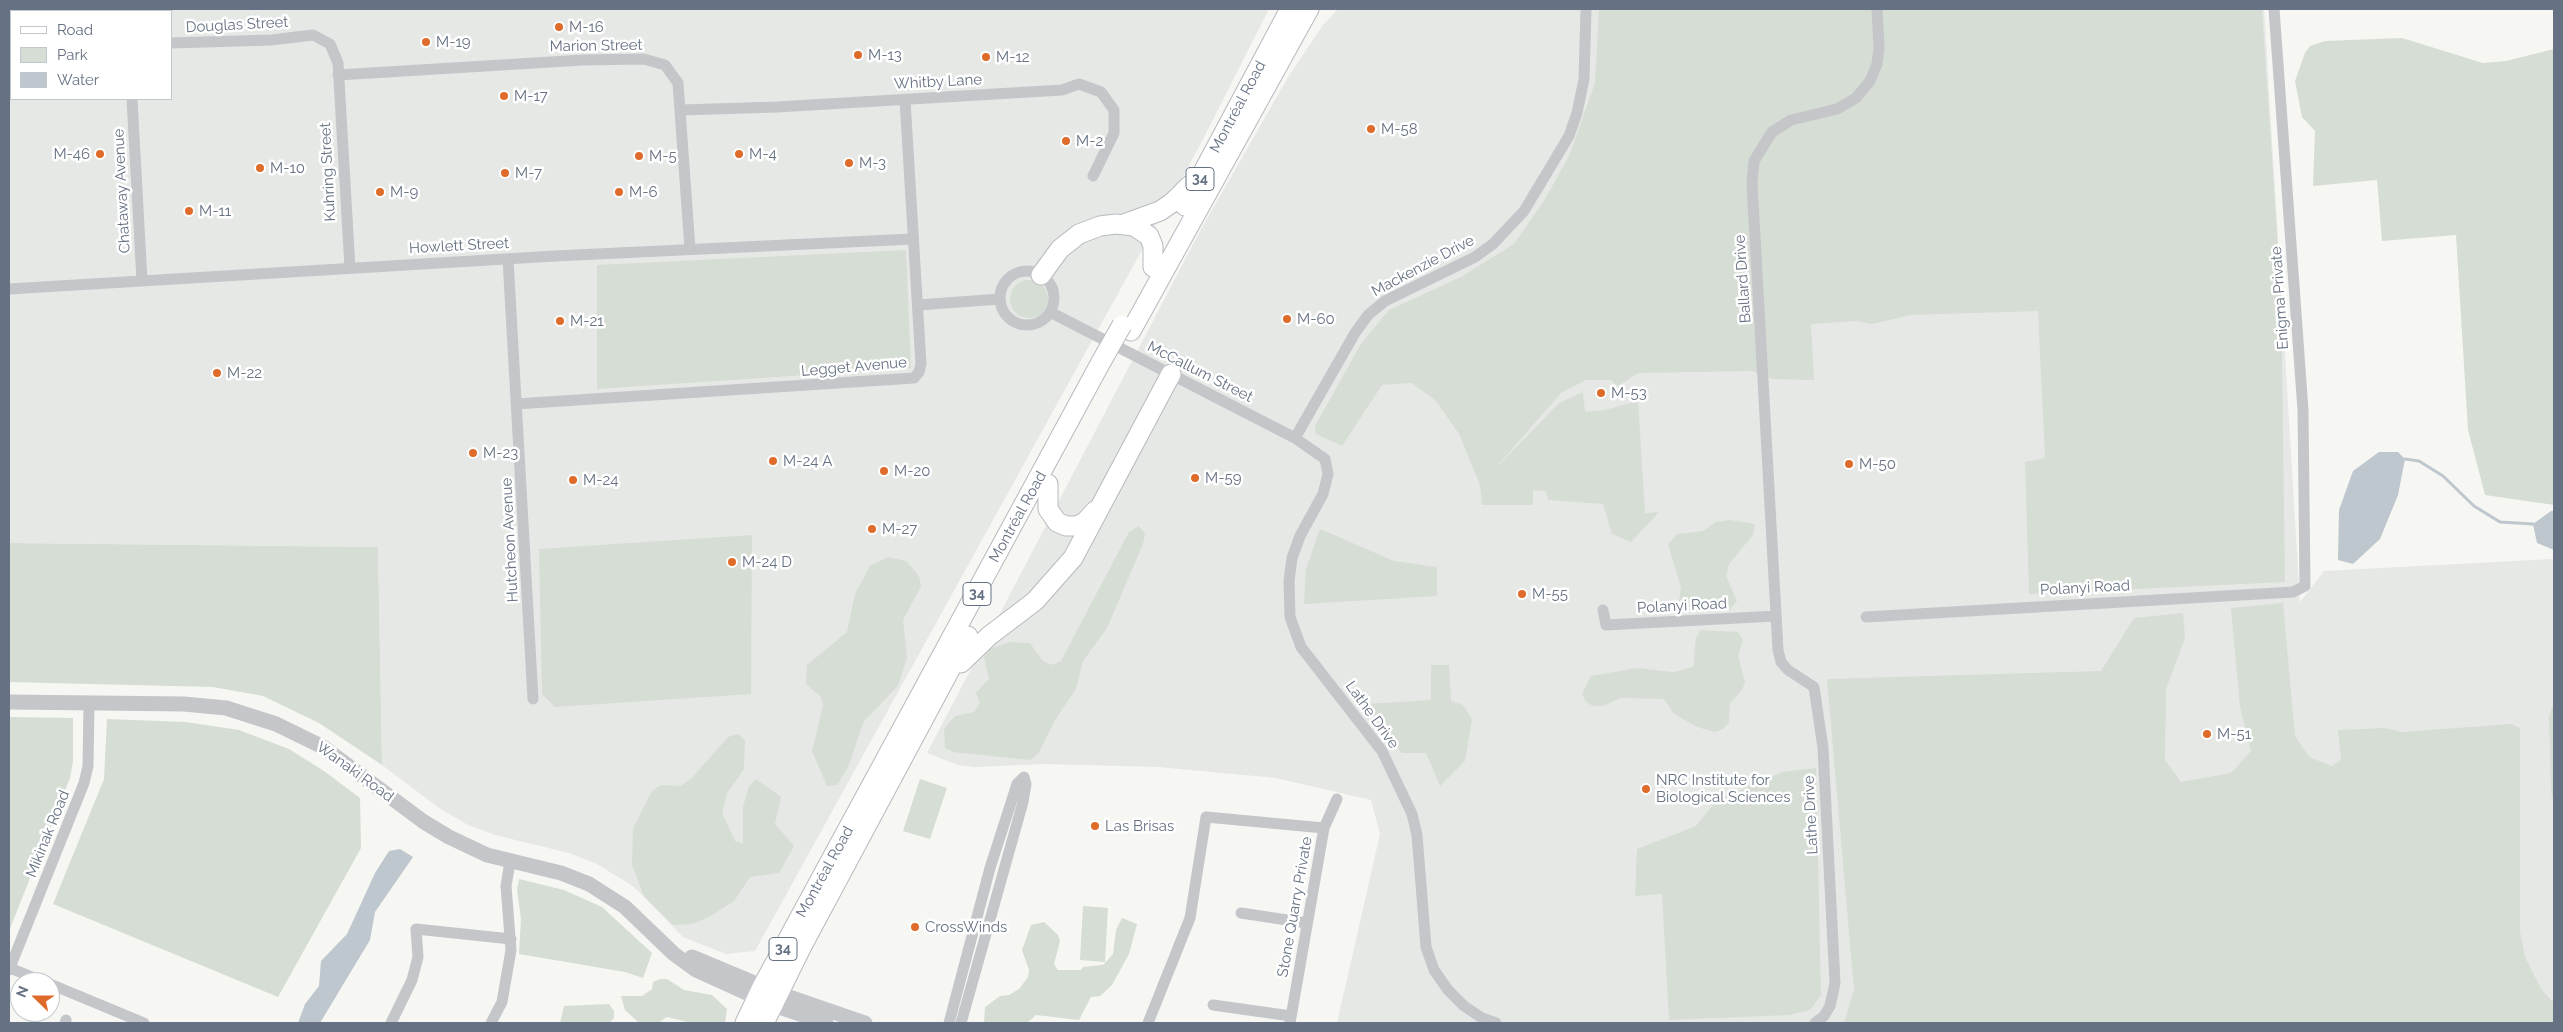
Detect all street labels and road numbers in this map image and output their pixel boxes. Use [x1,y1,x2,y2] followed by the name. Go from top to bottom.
[185,13,289,37] street label: Douglas Street
[549,36,643,56] street label: Marion Street
[1206,58,1270,156] street label: Montréal Road
[894,71,982,93] street label: Whitby Lane
[316,122,340,222] street label: Kuhring Street
[110,128,134,254] street label: Chataway Avenue
[1186,168,1214,190] road number: 34
[1369,231,1477,301] street label: Mackenzie Drive
[409,234,509,258] street label: Howlett Street
[1731,234,1755,324] street label: Ballard Drive
[2267,246,2293,350] street label: Enigma Private
[1144,338,1256,406] street label: McCallum Street
[800,353,908,381] street label: Legget Avenue
[986,468,1050,566] street label: Montréal Road
[498,477,522,603] street label: Hutcheon Avenue
[2040,577,2130,599] street label: Polanyi Road
[963,582,991,606] road number: 34
[1637,595,1727,617] street label: Polanyi Road
[1341,678,1403,752] street label: Lathe Drive
[313,738,397,806] street label: Wanaki Road
[1800,775,1822,855] street label: Lathe Drive
[22,788,74,880] street label: Mikinak Road
[793,823,857,921] street label: Montréal Road
[1274,835,1316,979] street label: Stone Quarry Private
[769,938,797,961] road number: 34

